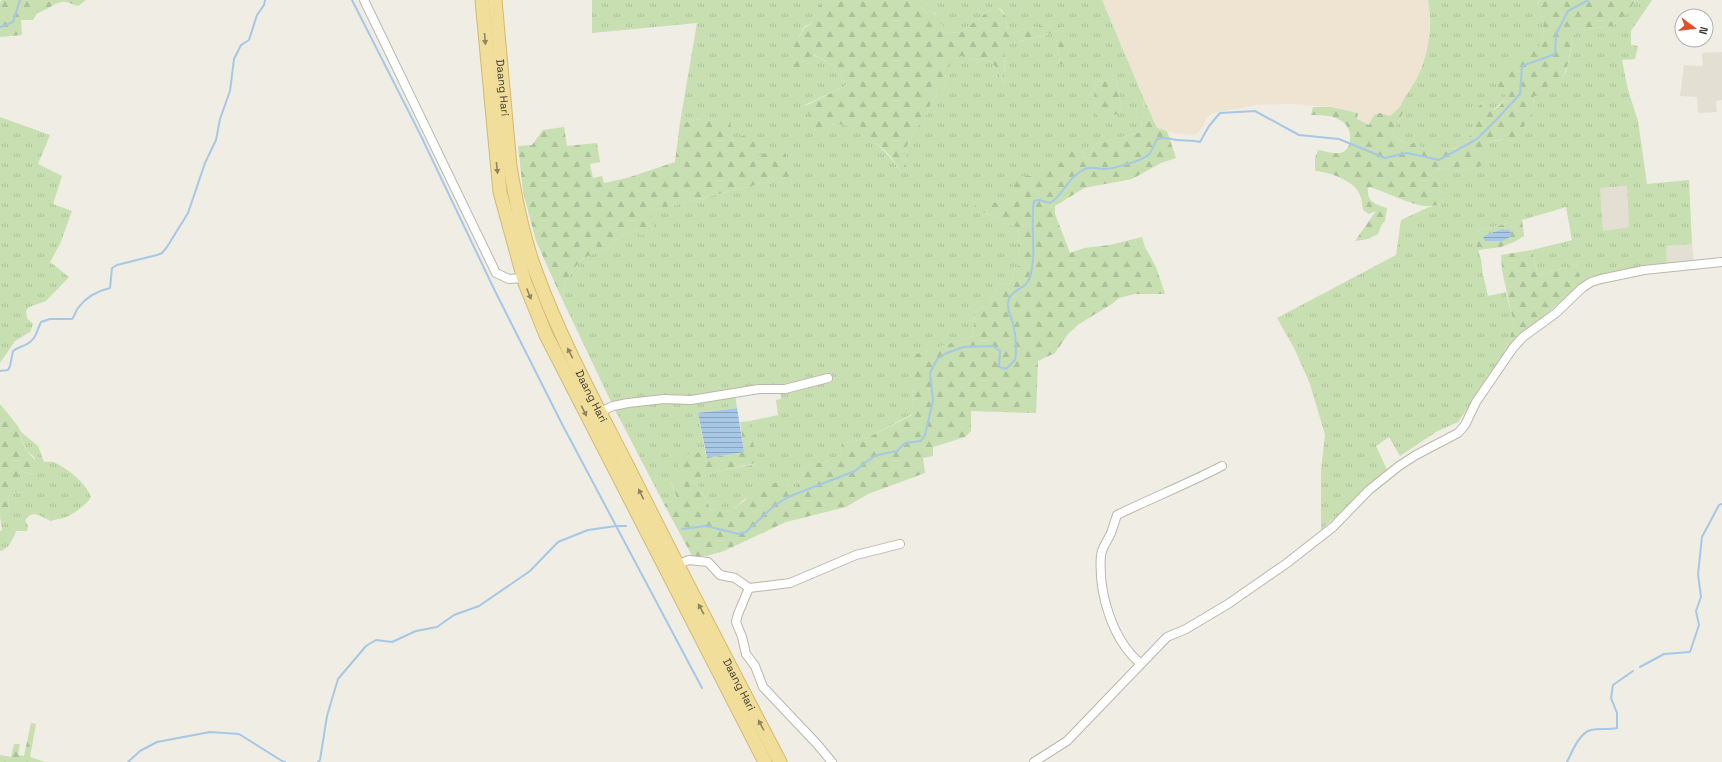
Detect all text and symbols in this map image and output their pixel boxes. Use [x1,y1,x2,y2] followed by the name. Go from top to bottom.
[1674,8,1714,48] north arrow
[1696,25,1711,36] text: N
[482,33,488,45] one-way arrow
[493,59,512,117] street label: Daang Hari
[494,162,501,174] one-way arrow
[526,288,532,299] one-way arrow
[567,347,573,358] one-way arrow
[572,367,611,425] street label: Daang Hari
[581,406,588,417] one-way arrow
[638,488,644,500] one-way arrow
[697,604,704,615] one-way arrow
[720,656,759,713] street label: Daang Hari
[757,719,764,731] one-way arrow

